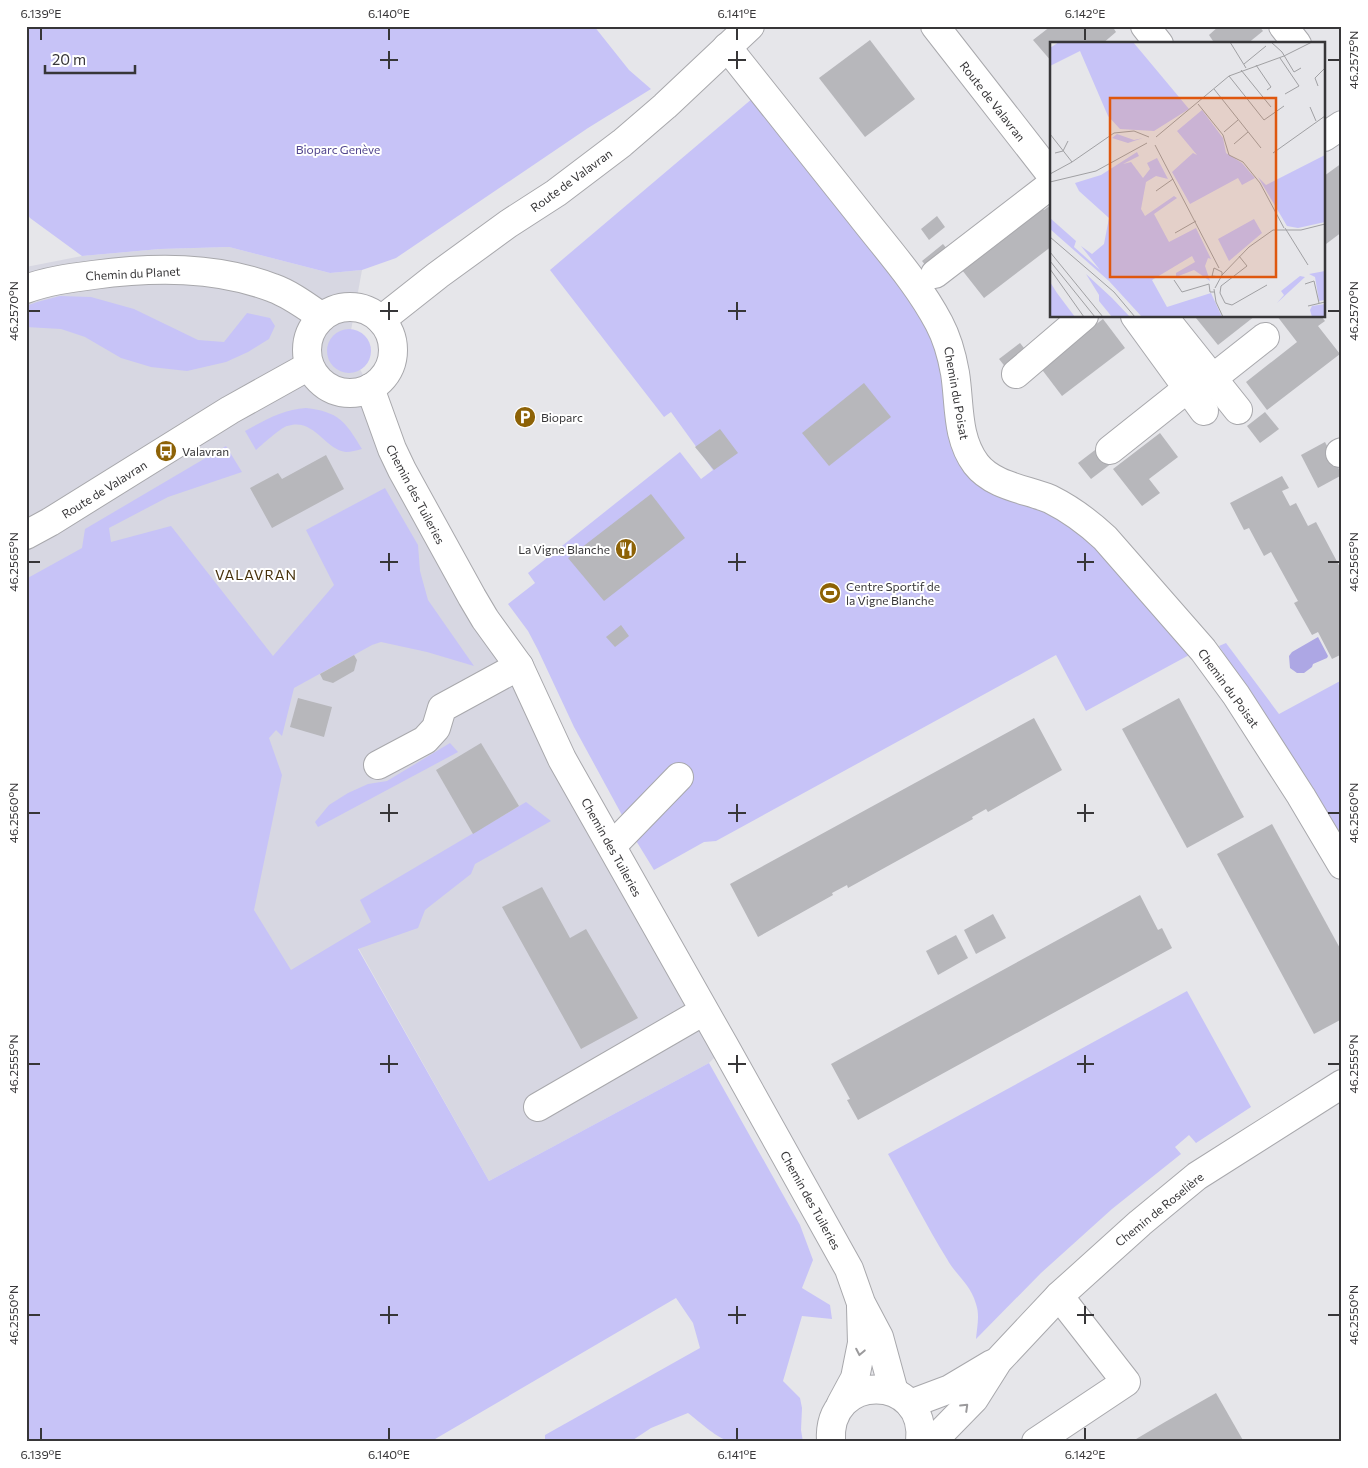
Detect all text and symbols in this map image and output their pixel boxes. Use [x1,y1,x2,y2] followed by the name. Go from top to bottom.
[21,6,62,20] text: 6.139°E
[368,6,410,20] text: 6.140°E
[718,6,756,20] text: 6.141°E
[1065,6,1105,20] text: 6.142°E
[1346,31,1360,89] text: 46.2575°N
[45,42,135,74] scale bar
[1050,42,1326,318] inset map
[52,50,86,68] text: 20 m
[957,58,1029,144] street label: Route de Valavran
[296,142,380,156] park label: Bioparc Genève
[527,146,615,214] street label: Route de Valavran
[85,264,181,282] street label: Chemin du Planet
[6,281,20,341] text: 46.2570°N
[1346,281,1360,341] text: 46.2570°N
[942,345,972,441] street label: Chemin du Poisat
[513,405,537,429] parking icon: Bioparc
[541,410,583,424] place label: Bioparc
[154,439,178,463] bus stop icon: Valavran
[384,442,448,546] street label: Chemin des Tuileries
[182,444,229,458] place label: Valavran
[59,457,149,521] street label: Route de Valavran
[6,532,20,592] text: 46.2565°N
[1346,532,1360,592] text: 46.2565°N
[614,537,638,561] restaurant icon: La Vigne Blanche
[518,542,610,556] place label: La Vigne Blanche
[215,566,297,583] district label: VALAVRAN
[846,579,940,607] place label: Centre Sportif de la Vigne Blanche
[818,581,842,605] sports icon: Centre Sportif de la Vigne Blanche
[1196,646,1262,730] street label: Chemin du Poisat
[6,783,20,843] text: 46.2560°N
[1346,783,1360,843] text: 46.2560°N
[579,795,645,899] street label: Chemin des Tuileries
[6,1034,20,1094] text: 46.2555°N
[1346,1034,1360,1094] text: 46.2555°N
[778,1148,844,1252] street label: Chemin des Tuileries
[1112,1169,1206,1249] street label: Chemin de Roselière
[6,1285,20,1345] text: 46.2550°N
[1346,1285,1360,1345] text: 46.2550°N
[855,1348,866,1356] one-way arrow
[960,1404,969,1413] one-way arrow
[21,1447,62,1461] text: 6.139°E
[368,1447,410,1461] text: 6.140°E
[718,1447,756,1461] text: 6.141°E
[1065,1447,1105,1461] text: 6.142°E

